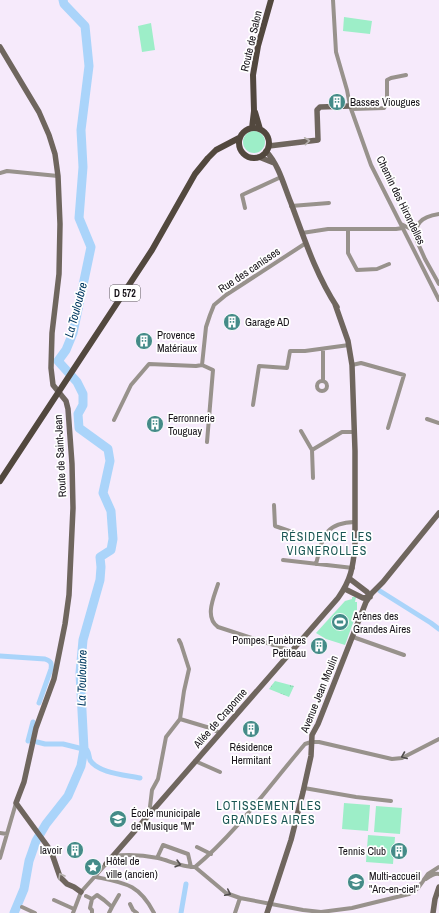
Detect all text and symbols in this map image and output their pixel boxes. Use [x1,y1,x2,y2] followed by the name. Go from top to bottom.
[237,9,265,73] street label: Route de Salon
[327,92,347,112] building icon: Basses Viougues
[350,95,421,109] place label: Basses Viougues
[304,137,310,146] one-way arrow
[373,153,429,247] street label: Chemin des Hirondelles
[215,244,283,296] street label: Rue des canisses
[61,280,91,339] water label: La Touloubre
[110,285,140,301] road number: D 572
[222,312,242,332] building icon: Garage AD
[245,315,290,329] place label: Garage AD
[157,328,198,355] place label: Provence Matériaux
[134,331,154,351] building icon: Provence Matériaux
[168,411,215,438] place label: Ferronnerie Touguay
[51,414,69,498] street label: Route de Saint-Jean
[145,414,165,434] building icon: Ferronnerie Touguay
[281,529,373,559] district label: RÉSIDENCE LES VIGNEROLLES
[352,609,411,636] place label: Arènes des Grandes Aires
[330,612,350,632] sports icon: Arènes des Grandes Aires
[232,633,306,660] place label: Pompes Funèbres Petiteau
[309,636,329,656] building icon: Pompes Funèbres Petiteau
[74,649,91,706] water label: La Touloubre
[297,653,341,736] street label: Avenue Jean Moulin
[190,685,250,752] street label: Allée de Craponne
[241,719,261,739] building icon: Résidence Hermitant
[229,740,273,767] place label: Résidence Hermitant
[401,751,408,759] one-way arrow
[216,798,322,828] district label: LOTISSEMENT LES GRANDES AIRES
[131,806,200,833] place label: École municipale de Musique "M"
[108,809,128,829] school or university icon: École municipale de Musique "M"
[65,840,85,860] building icon: lavoir
[389,841,409,861] building icon: Tennis Club
[40,843,62,857] place label: lavoir
[338,844,386,858] place label: Tennis Club
[106,854,158,881] place label: Hôtel de ville (ancien)
[83,857,103,877] place icon: Hôtel de ville (ancien)
[174,859,181,868] one-way arrow
[369,869,420,896] place label: Multi-accueil "Arc-en-ciel"
[346,872,366,892] school or university icon: Multi-accueil "Arc-en-ciel"
[58,873,66,880] one-way arrow
[223,888,231,896] one-way arrow

